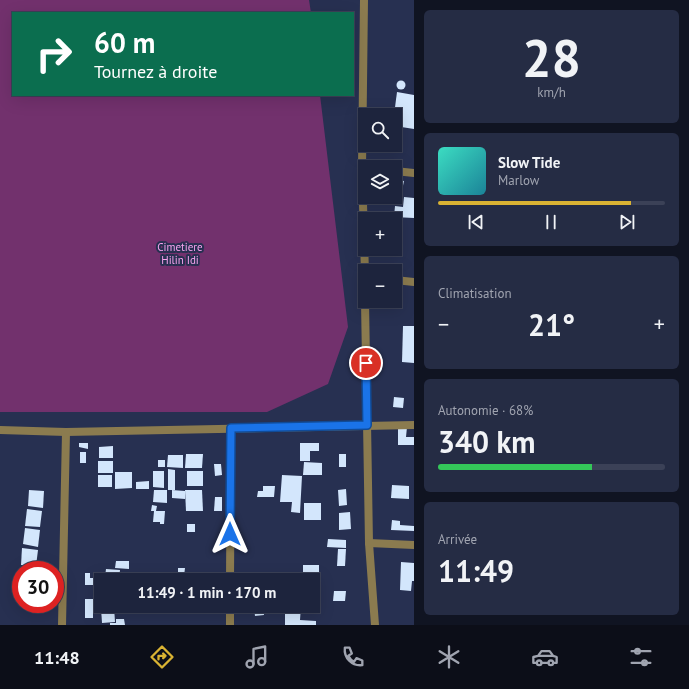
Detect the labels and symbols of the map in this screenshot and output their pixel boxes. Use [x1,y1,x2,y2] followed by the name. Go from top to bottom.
[157,240,203,267] park label: Cimetiere Hilin Idi
[349,346,383,380] pin
[209,513,251,555] position arrow
[12,561,64,613] speed limit sign: 30

